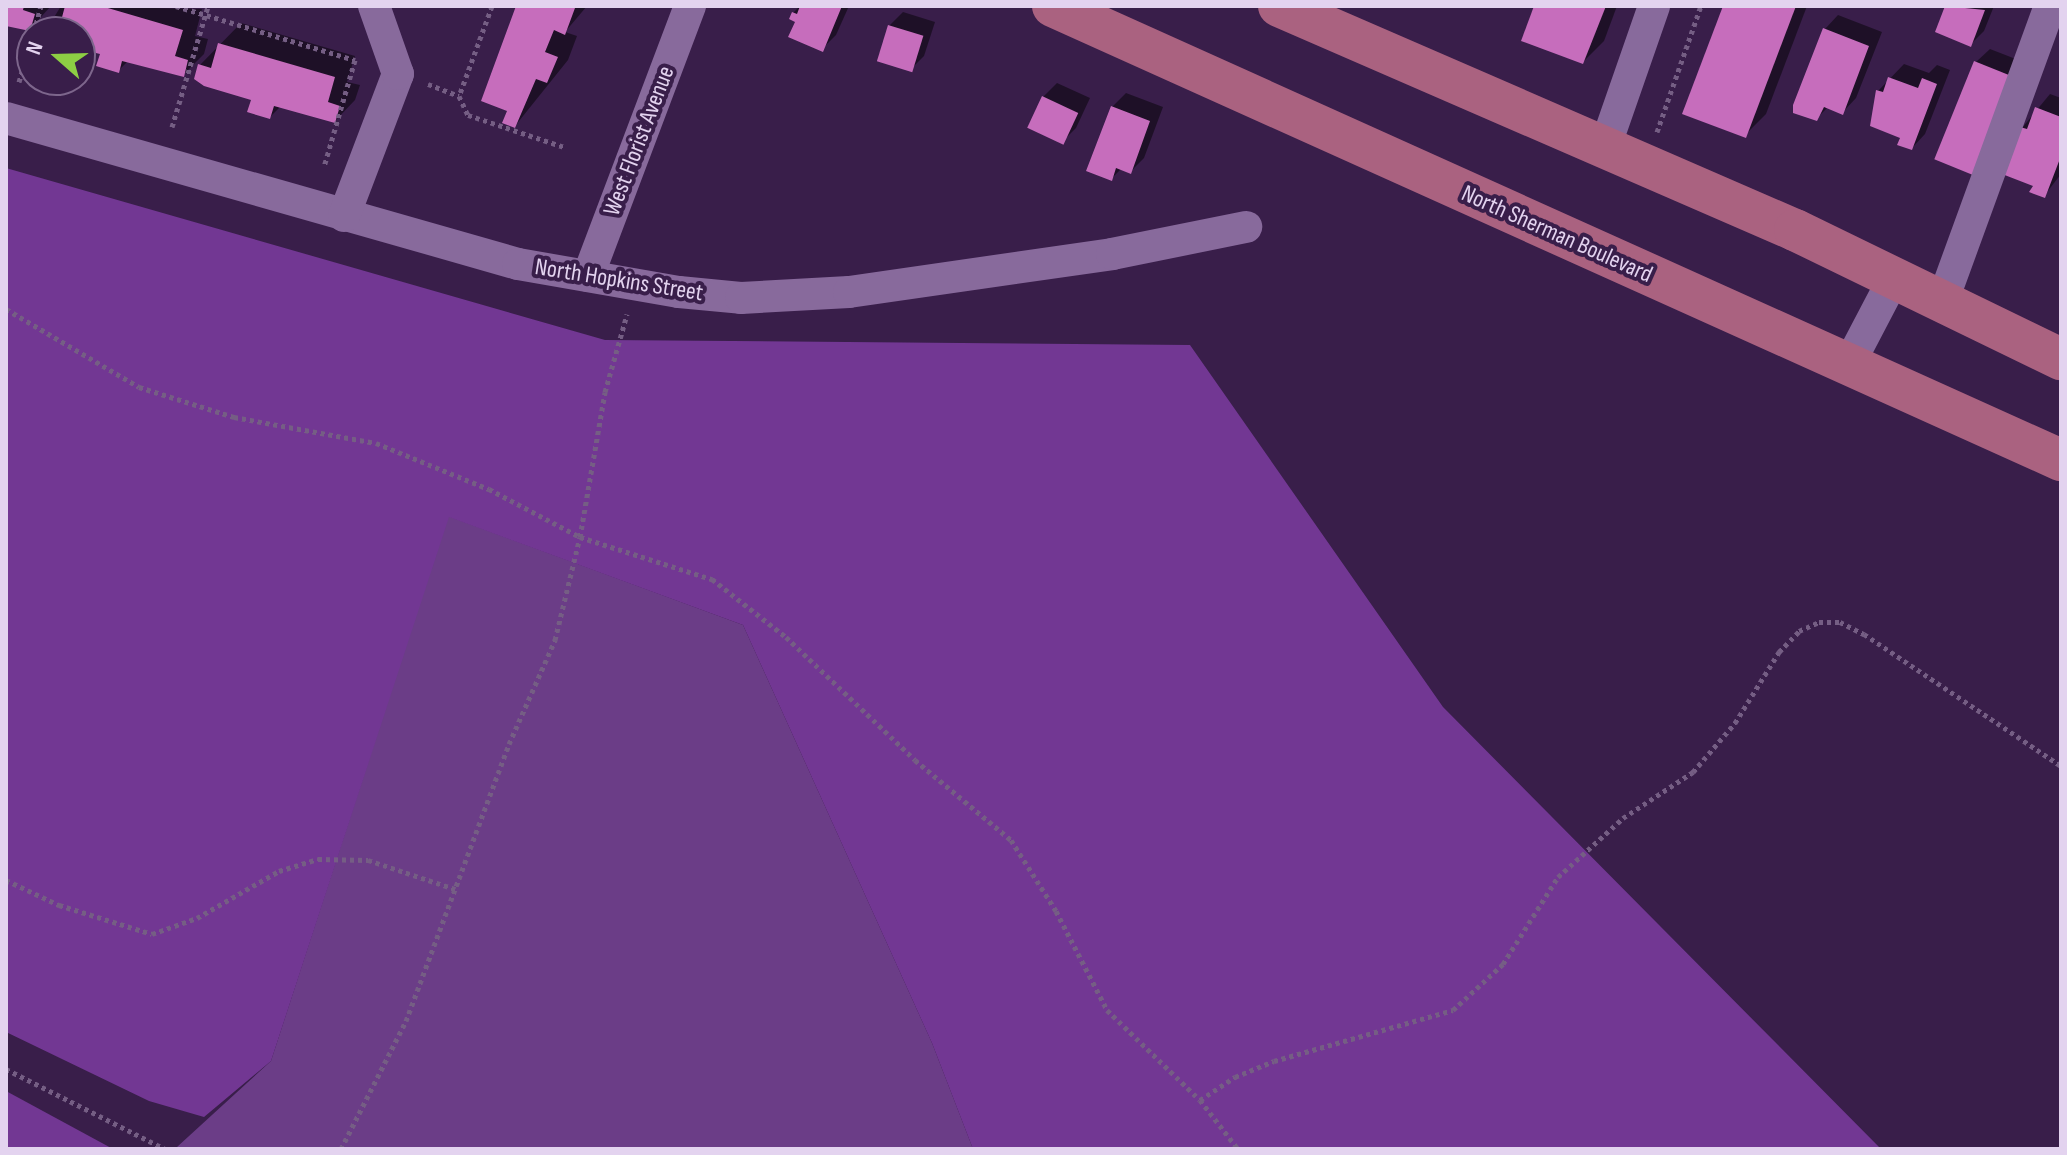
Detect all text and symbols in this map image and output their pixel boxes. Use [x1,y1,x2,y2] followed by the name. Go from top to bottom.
[16,16,96,96] north arrow
[20,38,50,58] text: N
[597,62,681,220] street label: West Florist Avenue
[1457,179,1657,289] street label: North Sherman Boulevard
[533,252,705,308] street label: North Hopkins Street

